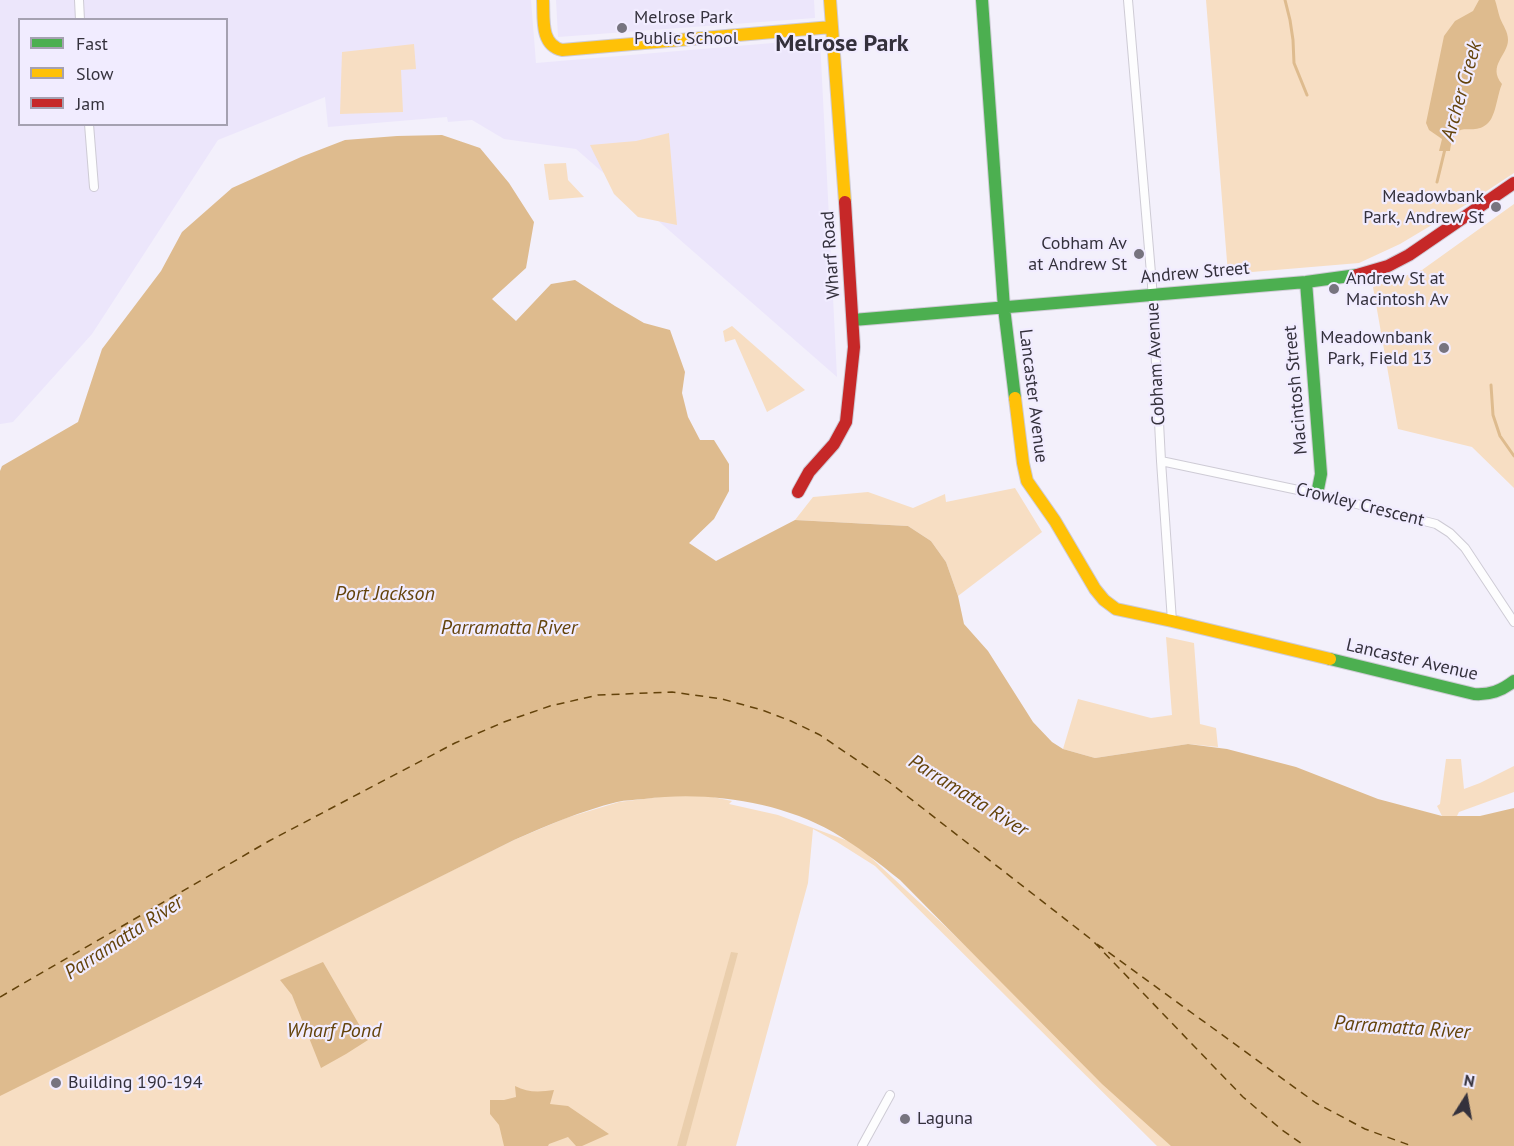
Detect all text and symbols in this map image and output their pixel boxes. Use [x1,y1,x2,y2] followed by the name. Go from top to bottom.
[634,7,738,50] place label: Melrose Park Public School
[18,18,228,126] legend
[615,21,629,35] marker: Melrose Park Public School
[775,30,909,58] district label: Melrose Park
[76,32,108,55] text: Fast
[1436,39,1488,143] water label: Archer Creek
[76,62,114,85] text: Slow
[76,92,105,115] text: Jam
[1363,186,1484,228] place label: Meadowbank Park, Andrew St
[1489,200,1503,214] marker: Meadowbank Park, Andrew St
[817,210,845,300] street label: Wharf Road
[1028,233,1127,276] place label: Cobham Av at Andrew St
[1132,247,1146,261] marker: Cobham Av at Andrew St
[1140,257,1250,289] street label: Andrew Street
[1346,268,1448,310] place label: Andrew St at Macintosh Av
[1327,282,1341,296] marker: Andrew St at Macintosh Av
[1142,302,1170,426] street label: Cobham Avenue
[1280,324,1312,456] street label: Macintosh Street
[1320,327,1432,370] place label: Meadownbank Park, Field 13
[1014,328,1052,464] street label: Lancaster Avenue
[1437,341,1451,355] marker: Meadownbank Park, Field 13
[1294,479,1426,531] street label: Crowley Crescent
[335,582,435,606] water label: Port Jackson
[441,616,577,640] water label: Parramatta River
[1344,634,1480,686] street label: Lancaster Avenue
[904,750,1032,842] water label: Parramatta River
[60,891,188,985] water label: Parramatta River
[1333,1011,1471,1045] water label: Parramatta River
[287,1019,381,1043] water label: Wharf Pond
[1436,1068,1496,1128] north arrow
[1462,1070,1476,1091] text: N
[68,1072,202,1094] place label: Building 190-194
[49,1076,63,1090] marker: Building 190-194
[917,1108,973,1130] place label: Laguna
[898,1112,912,1126] marker: Laguna

